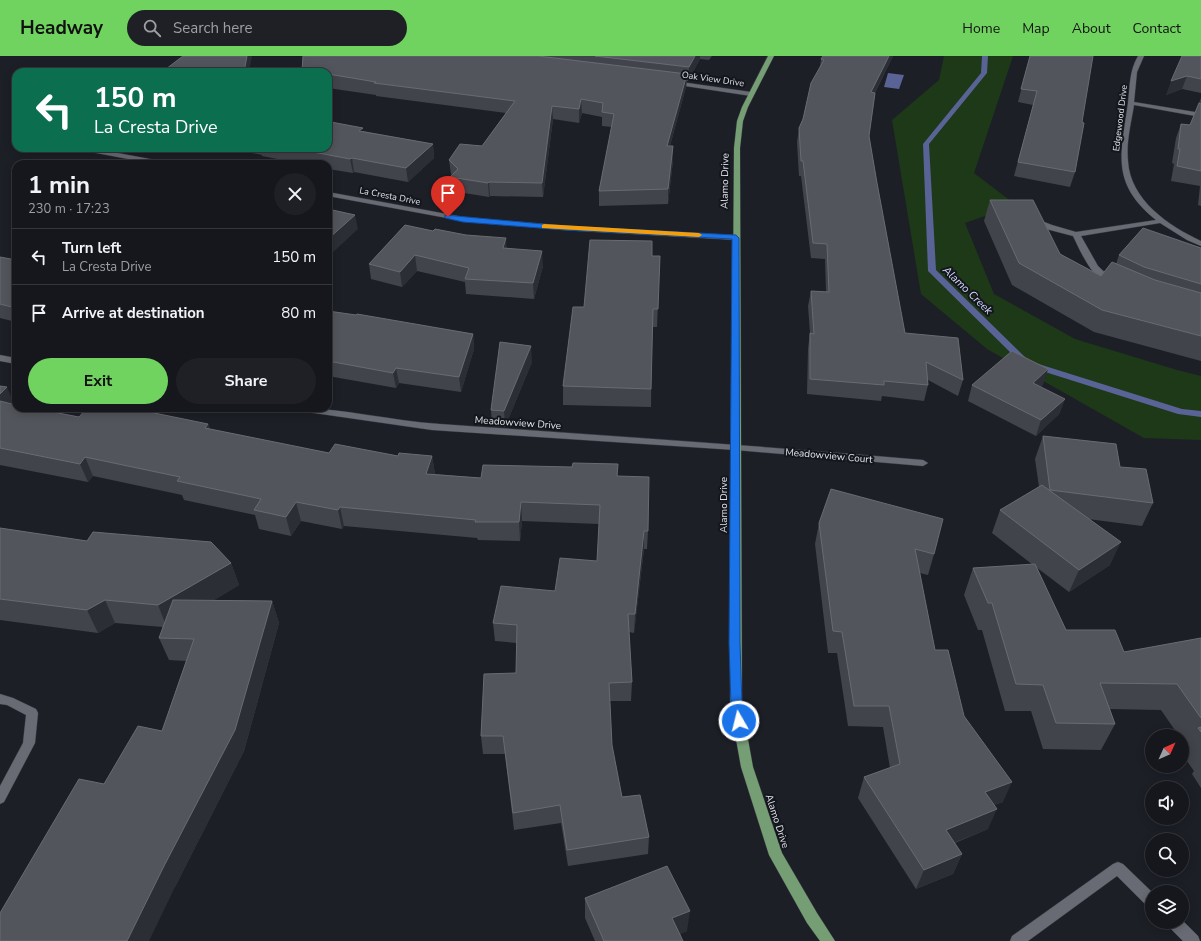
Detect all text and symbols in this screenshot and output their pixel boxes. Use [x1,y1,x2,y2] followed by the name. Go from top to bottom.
[127,10,407,46] search box
[20,15,103,41] text: Headway
[141,17,163,39] icon: search
[173,18,253,38] text: Search here
[962,19,1000,38] text: Home
[1022,19,1050,38] text: Map
[1072,19,1111,38] text: About
[1133,19,1181,38] text: Contact
[681,69,745,89] street label: Oak View Drive
[94,79,177,117] text: 150 m
[28,84,80,136] icon: left
[1110,84,1130,152] street label: Edgewood Drive
[94,115,218,139] text: La Cresta Drive
[718,153,732,209] street label: Alamo Drive
[28,169,90,201] text: 1 min
[274,173,316,215] button: close
[431,176,465,217] pin
[437,182,459,204] icon: arrive
[359,184,422,208] street label: La Cresta Drive
[28,200,110,218] text: 230 m · 17:23
[62,238,121,258] text: Turn left
[28,246,50,268] icon: left
[272,247,316,267] text: 150 m
[62,258,151,276] text: La Cresta Drive
[939,262,996,318] water label: Alamo Creek
[28,302,50,324] icon: arrive
[62,303,205,323] text: Arrive at destination
[281,303,316,323] text: 80 m
[28,358,168,404] button: Exit
[176,358,316,404] button: Share
[474,413,562,433] street label: Meadowview Drive
[785,445,874,467] street label: Meadowview Court
[717,477,731,533] street label: Alamo Drive
[718,700,760,742] position arrow
[1145,729,1189,773] north arrow
[1145,729,1189,929] map controls
[1145,781,1189,825] button: sound
[762,793,792,850] street label: Alamo Drive
[1145,833,1189,877] button: search
[1145,885,1189,929] button: layers

